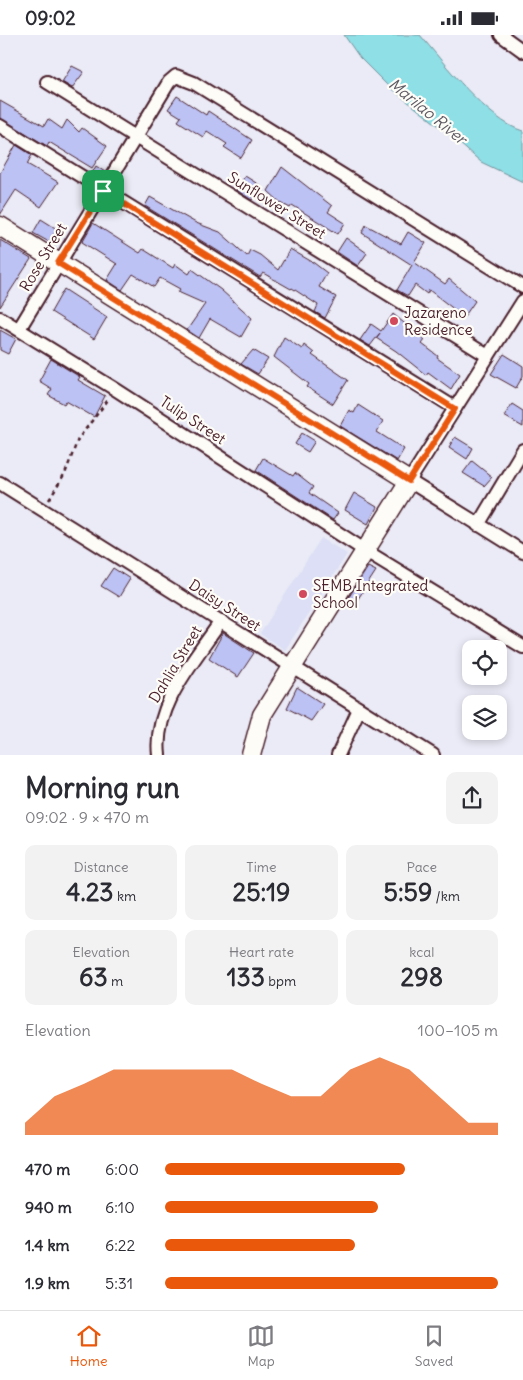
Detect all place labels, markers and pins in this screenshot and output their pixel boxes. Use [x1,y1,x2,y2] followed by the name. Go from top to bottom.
[82,170,124,212] pin
[404,303,472,339] place label: Jazareno Residence
[388,315,400,327] marker: Jazareno Residence
[313,576,429,612] place label: SEMB Integrated School
[297,588,309,600] marker: SEMB Integrated School

